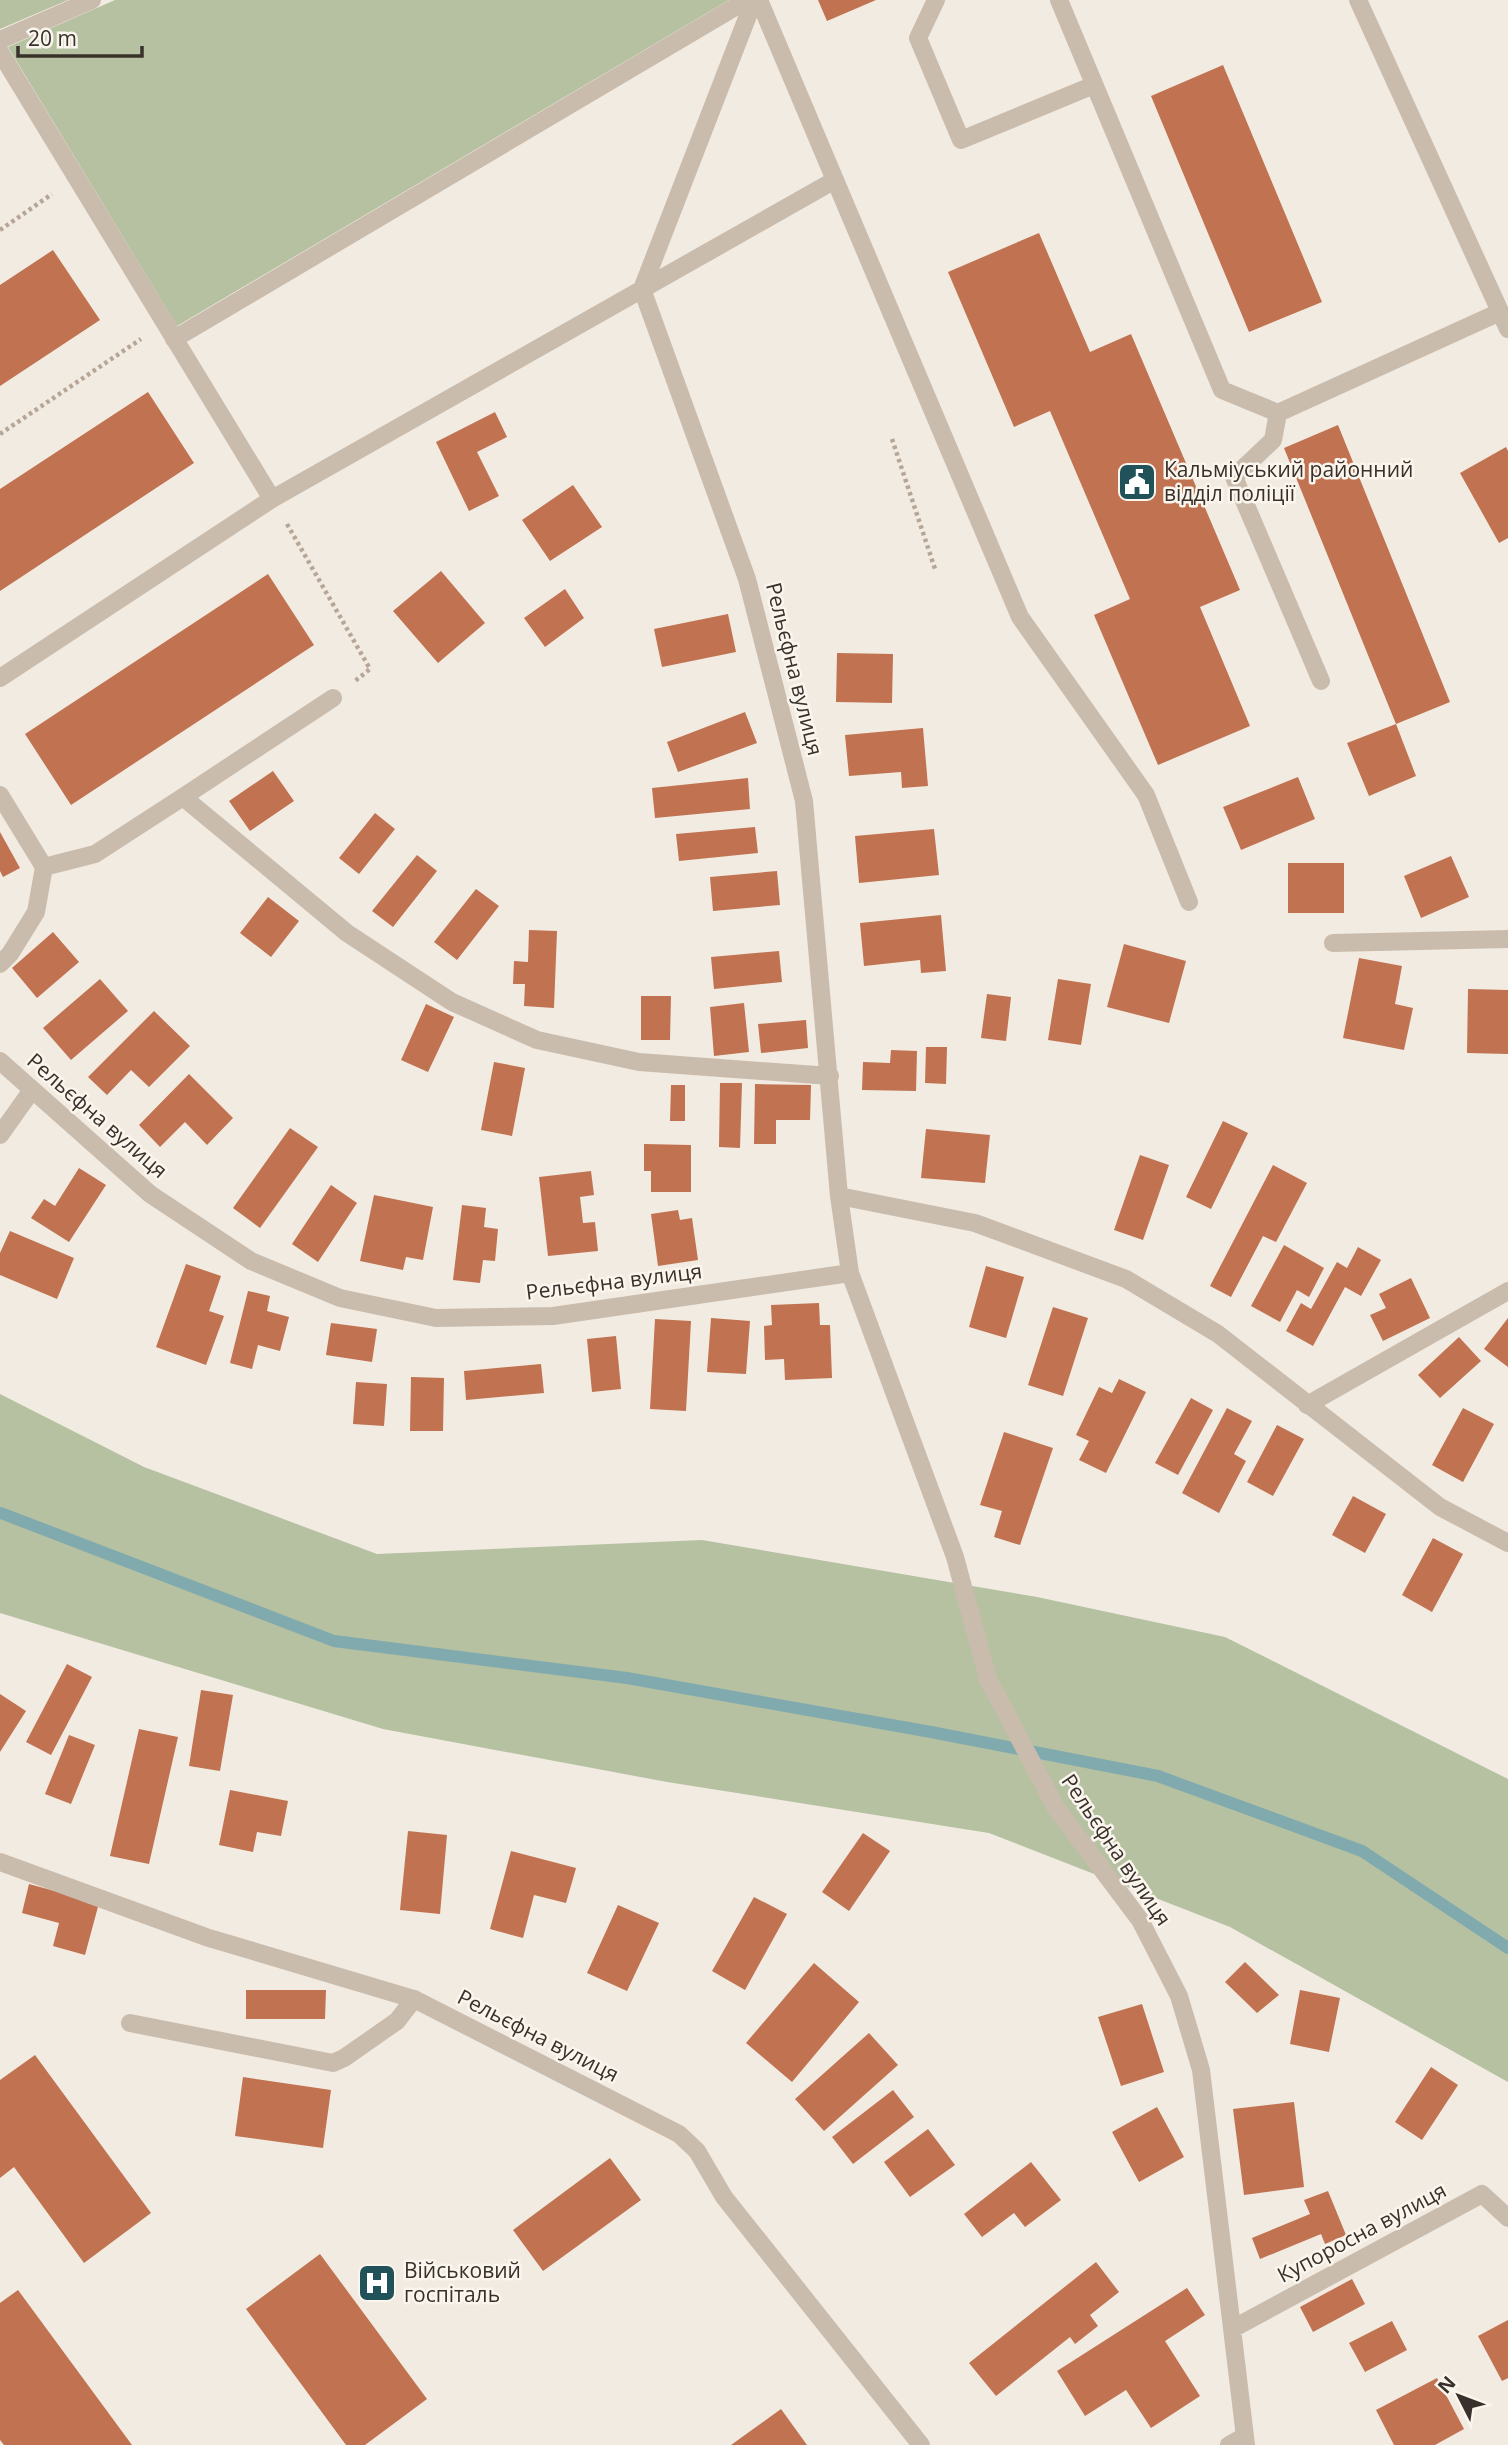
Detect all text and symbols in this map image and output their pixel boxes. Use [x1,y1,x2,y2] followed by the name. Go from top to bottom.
[18,14,142,58] scale bar
[28,24,77,52] text: 20 m
[1164,455,1413,507] place label: Кальміуський районний відділ поліції
[1116,461,1158,503] public building icon: Кальміуський районний відділ поліції
[760,579,830,758] street label: Рельєфна вулиця
[22,1047,174,1184] street label: Рельєфна вулиця
[524,1256,704,1306] street label: Рельєфна вулиця
[1056,1768,1178,1931] street label: Рельєфна вулиця
[453,1982,624,2088] street label: Рельєфна вулиця
[1272,2176,1451,2289] street label: Купоросна вулиця
[404,2256,521,2308] place label: Військовий госпіталь
[356,2262,398,2304] hospital icon: Військовий госпіталь
[1424,2361,1494,2431] north arrow
[1432,2370,1461,2399] text: N

